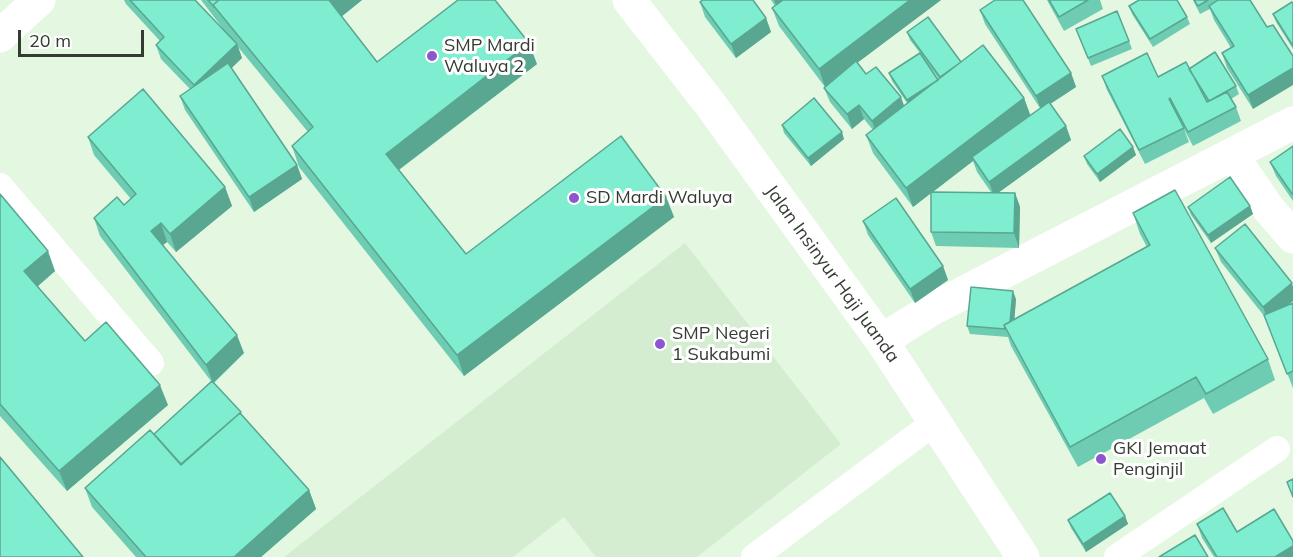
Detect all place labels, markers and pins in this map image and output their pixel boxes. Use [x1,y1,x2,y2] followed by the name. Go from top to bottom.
[444,35,535,78] place label: SMP Mardi Waluya 2
[425,49,439,63] marker: SMP Mardi Waluya 2
[586,187,732,209] place label: SD Mardi Waluya
[567,191,581,205] marker: SD Mardi Waluya
[672,323,770,366] place label: SMP Negeri 1 Sukabumi
[653,337,667,351] marker: SMP Negeri 1 Sukabumi
[1113,438,1206,480] place label: GKI Jemaat Penginjil
[1094,452,1108,466] marker: GKI Jemaat Penginjil

